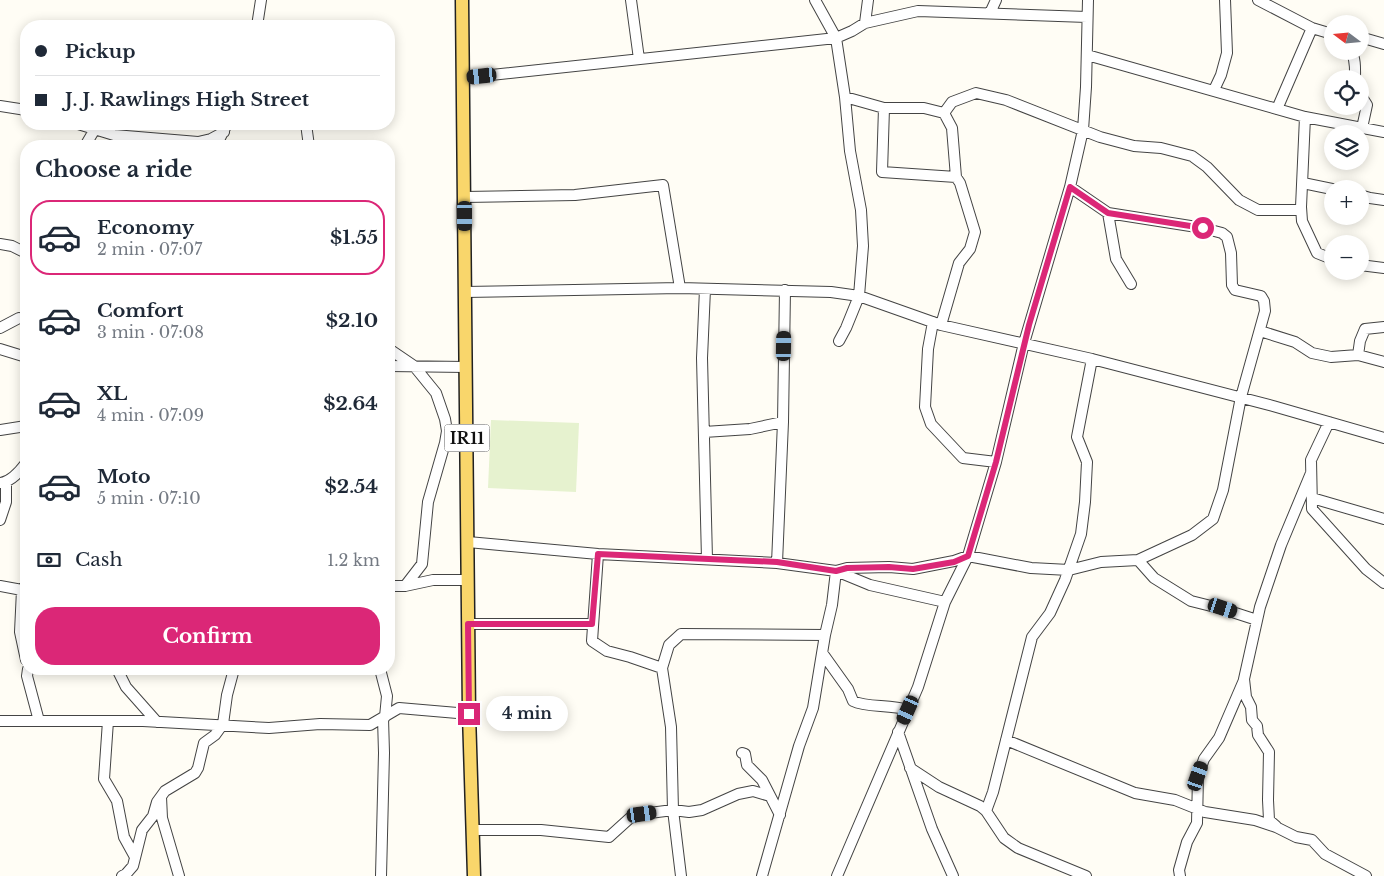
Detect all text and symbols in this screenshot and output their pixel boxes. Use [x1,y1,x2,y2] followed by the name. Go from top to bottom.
[1324,15,1369,60] north arrow
[1324,15,1369,280] map controls
[65,40,136,63] text: Pickup
[466,67,497,85] car
[1324,70,1369,115] button: locate
[65,88,309,111] text: J. J. Rawlings High Street
[1324,125,1369,170] button: layers
[35,156,192,183] text: Choose a ride
[1324,180,1369,225] button: +
[457,201,472,231] car
[37,215,82,260] icon: car
[97,216,194,239] text: Economy
[1192,217,1214,239] route start
[330,226,378,249] text: $1.55
[1324,235,1369,280] button: −
[97,239,202,259] text: 2 min · 07:07
[37,298,82,343] icon: car
[97,299,184,322] text: Comfort
[326,309,378,332] text: $2.10
[97,322,204,342] text: 3 min · 07:08
[776,331,791,361] car
[37,381,82,426] icon: car
[97,382,127,405] text: XL
[323,392,378,415] text: $2.64
[97,405,204,425] text: 4 min · 07:09
[444,424,490,452] road number: IR11
[37,464,82,509] icon: car
[97,465,151,488] text: Moto
[325,475,378,498] text: $2.54
[97,488,201,508] text: 5 min · 07:10
[35,546,63,574] icon: cash
[75,548,122,571] text: Cash
[327,550,380,570] text: 1.2 km
[1206,596,1239,620] car
[35,607,380,665] button: Confirm
[895,693,920,727] car
[486,696,569,732] callout: 4 min
[458,703,480,725] route end
[502,703,552,723] text: 4 min
[1186,759,1209,793] car
[626,804,657,824] car

